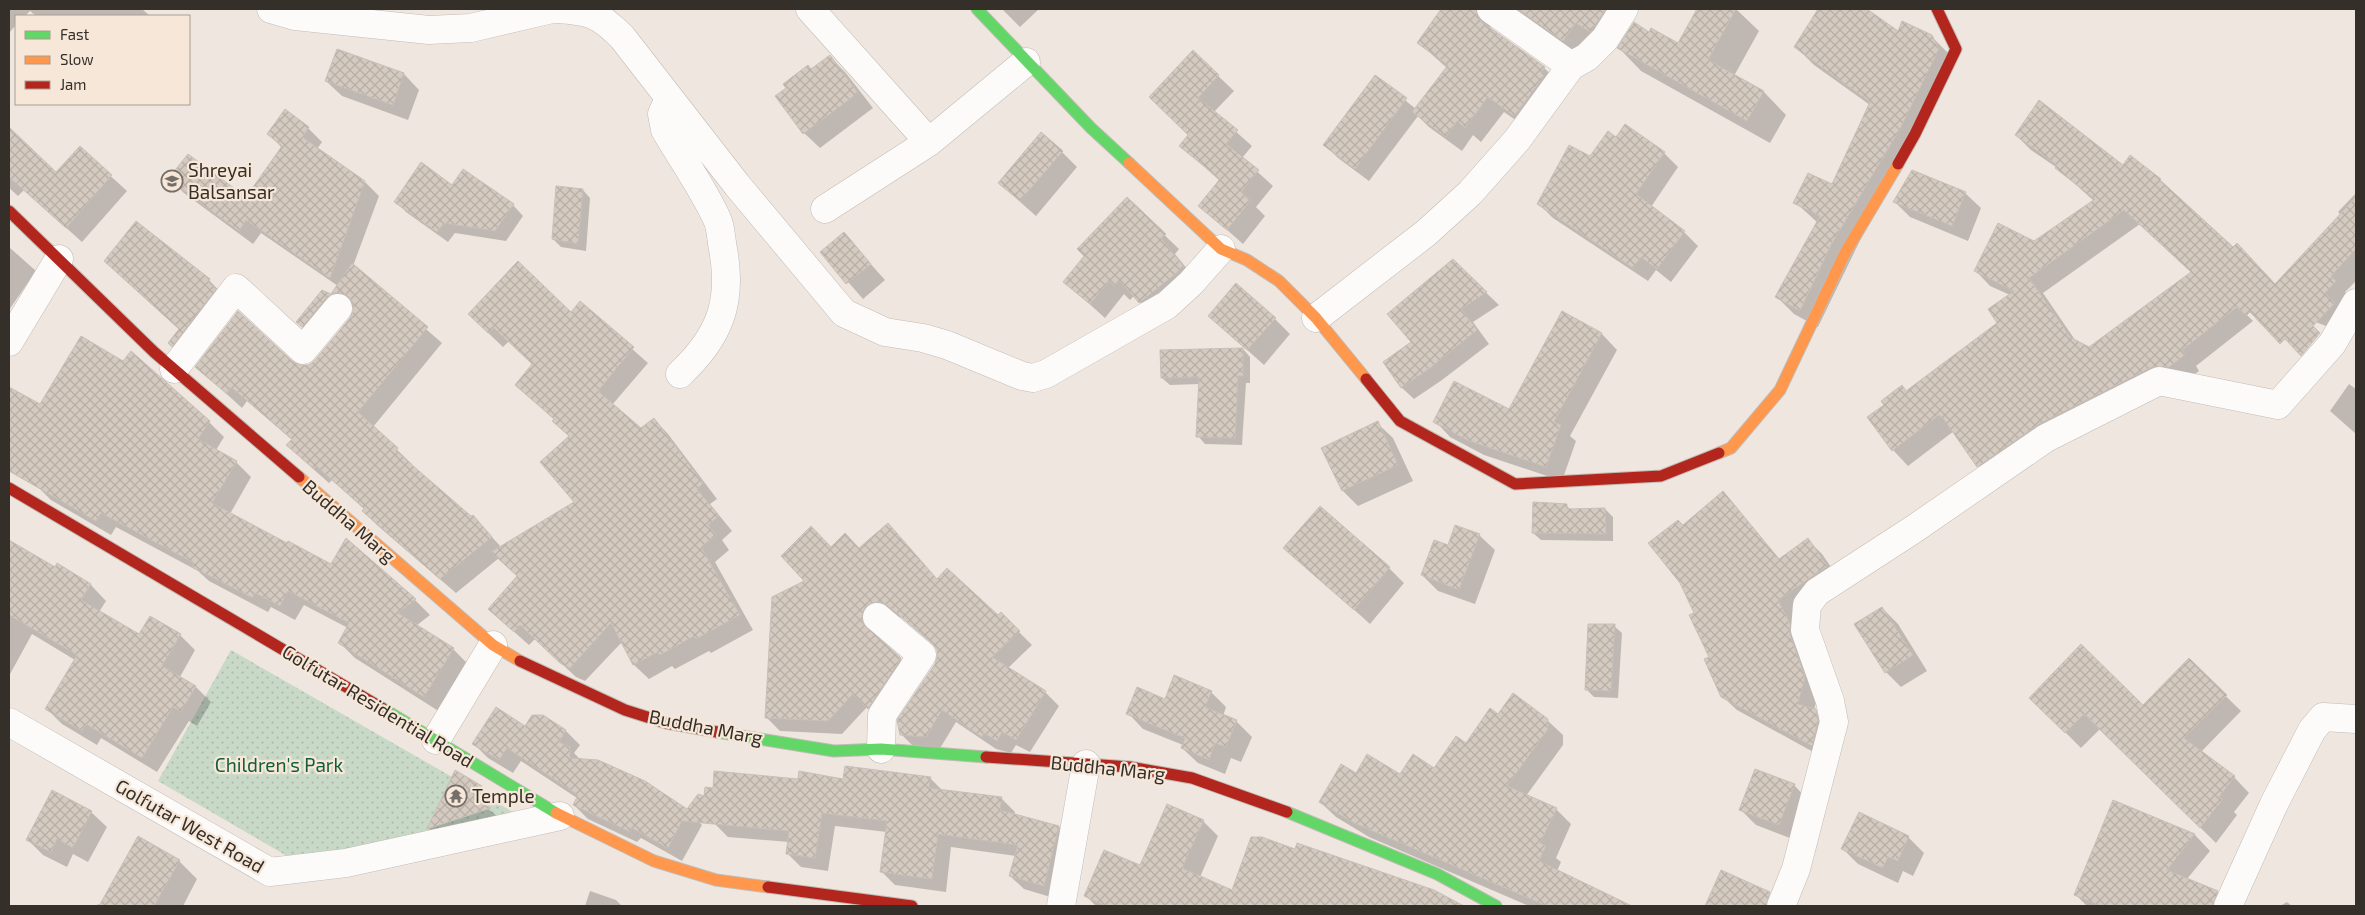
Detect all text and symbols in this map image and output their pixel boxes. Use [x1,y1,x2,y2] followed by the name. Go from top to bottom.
[15,15,190,105] legend
[60,25,90,43] text: Fast
[60,50,94,68] text: Slow
[60,75,86,93] text: Jam
[188,158,275,203] place label: Shreyai Balsansar
[160,169,184,193] school or university icon: Shreyai Balsansar
[298,474,401,567] street label: Buddha Marg
[278,639,478,772] street label: Golfutar Residential Road
[647,704,765,749] street label: Buddha Marg
[1049,750,1167,785] street label: Buddha Marg
[215,753,343,776] park label: Children's Park
[112,774,269,878] street label: Golfutar West Road
[444,784,468,808] temple icon: Temple
[472,784,535,807] place label: Temple

